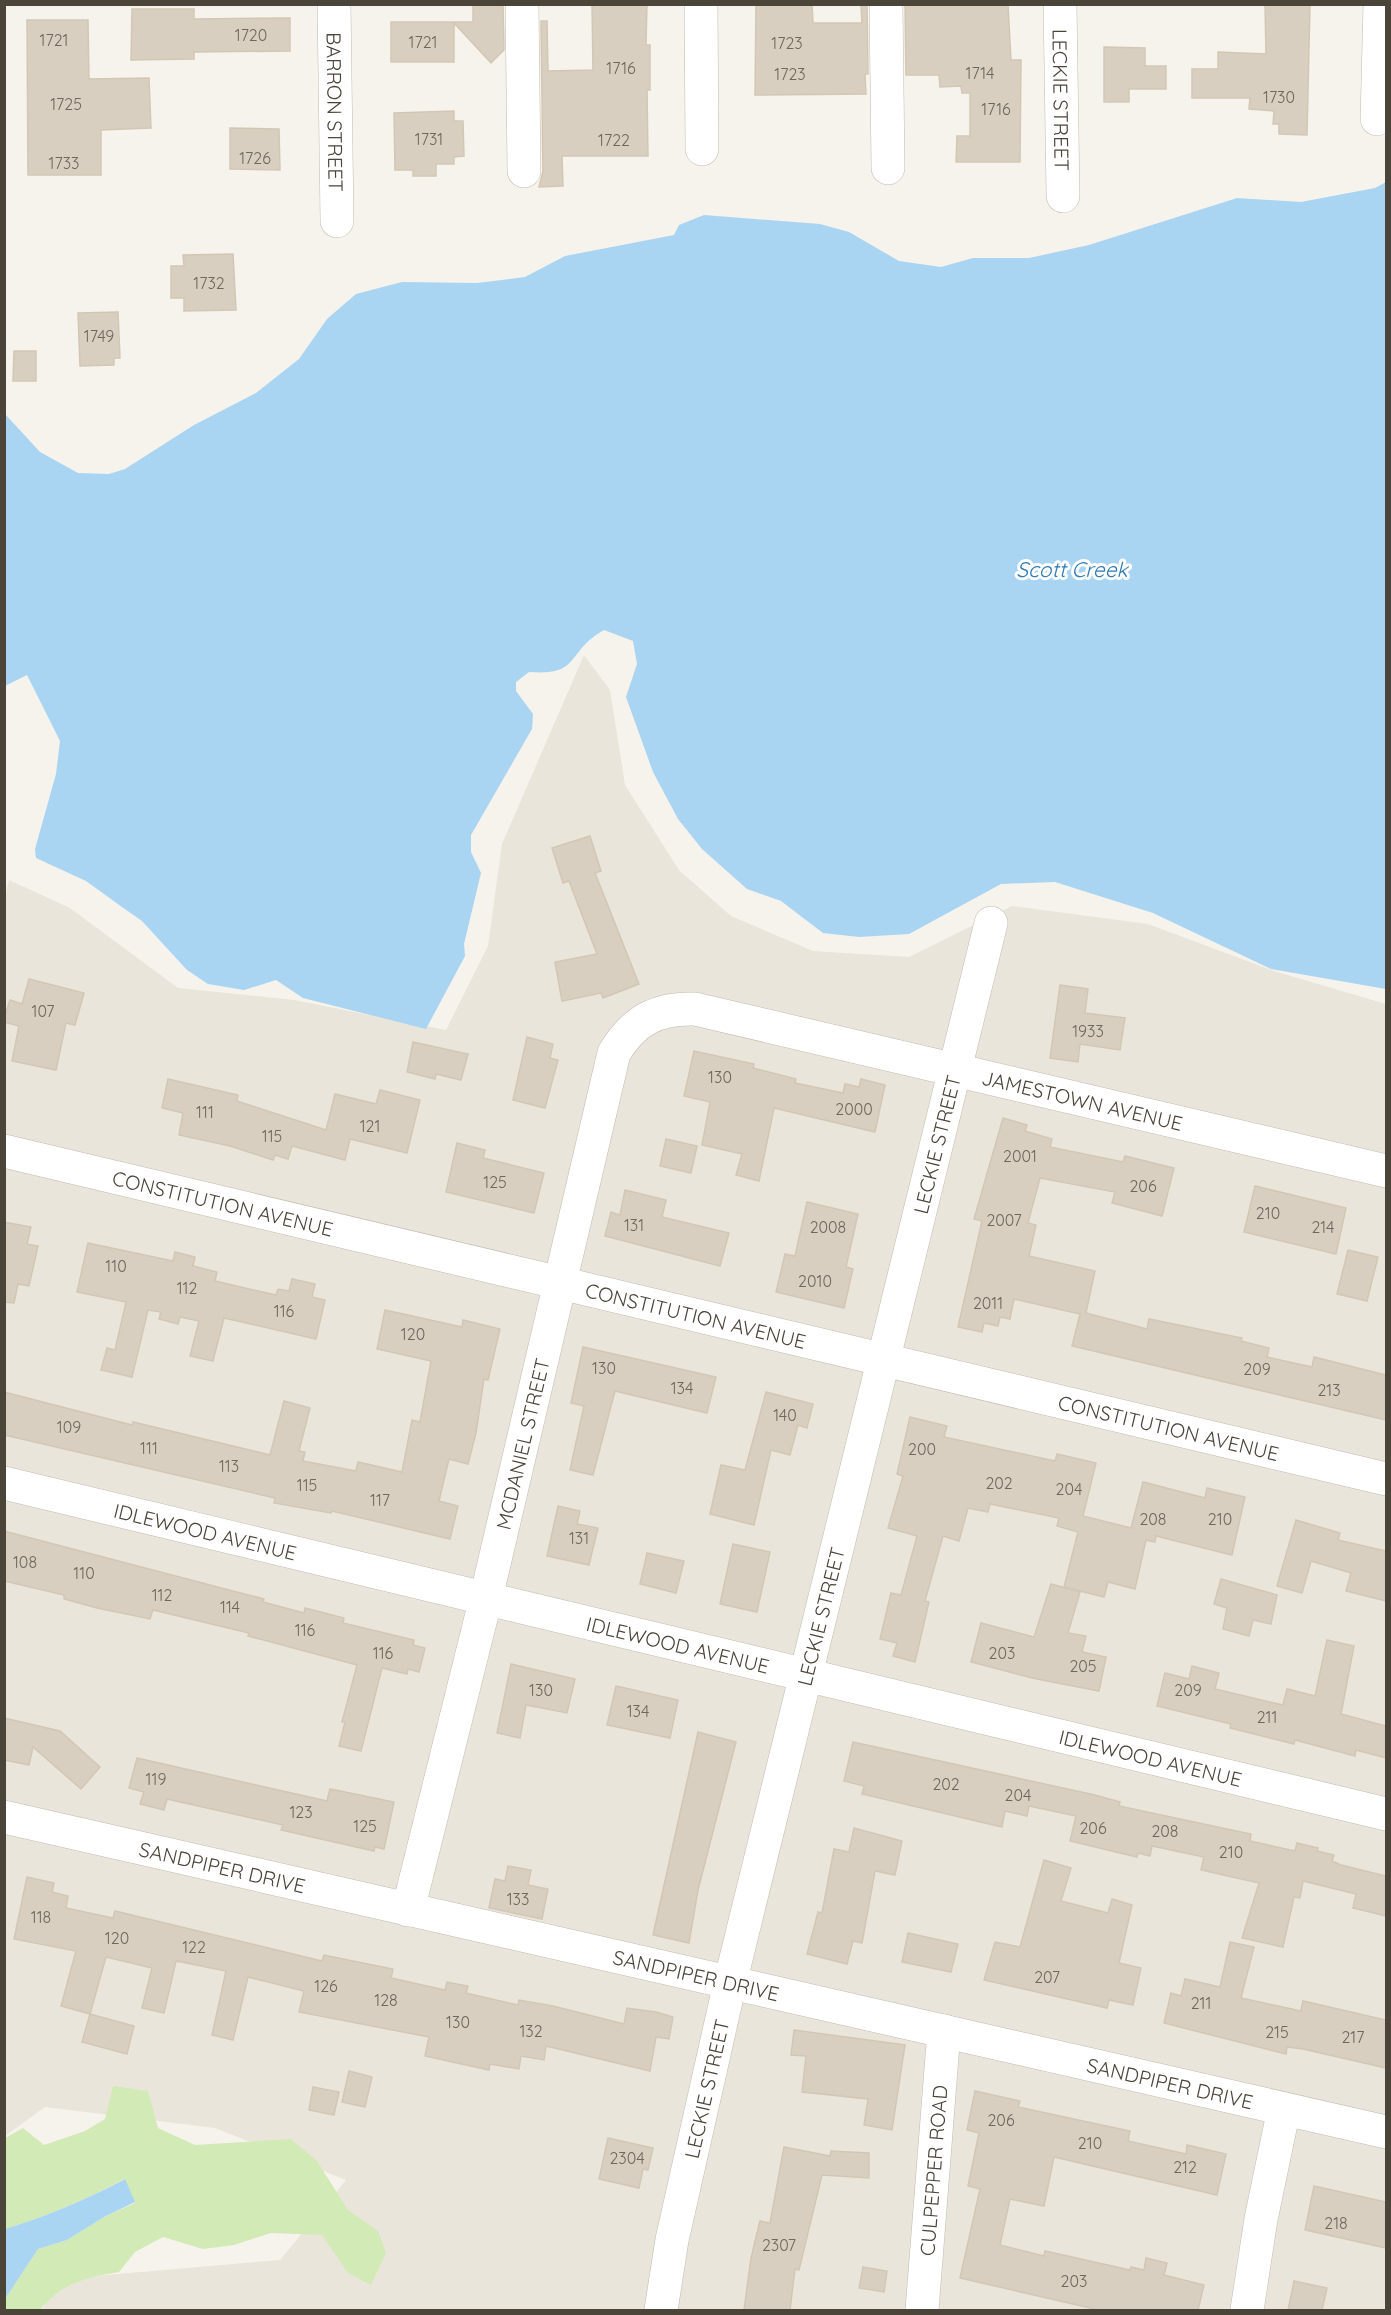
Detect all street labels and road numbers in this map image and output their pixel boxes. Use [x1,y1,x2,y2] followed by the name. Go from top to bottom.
[1048,29,1075,171] street label: LECKIE STREET
[322,32,349,192] street label: BARRON STREET
[979,1064,1185,1135] street label: JAMESTOWN AVENUE
[907,1072,966,1216] street label: LECKIE STREET
[110,1165,336,1241] street label: CONSTITUTION AVENUE
[583,1277,809,1353] street label: CONSTITUTION AVENUE
[490,1356,554,1532] street label: MCDANIEL STREET
[1056,1389,1282,1466] street label: CONSTITUTION AVENUE
[111,1497,299,1565] street label: IDLEWOOD AVENUE
[791,1544,849,1688] street label: LECKIE STREET
[584,1610,772,1678] street label: IDLEWOOD AVENUE
[1057,1724,1244,1792] street label: IDLEWOOD AVENUE
[137,1836,308,1898] street label: SANDPIPER DRIVE
[611,1944,782,2006] street label: SANDPIPER DRIVE
[678,2017,734,2161] street label: LECKIE STREET
[1085,2052,1256,2114] street label: SANDPIPER DRIVE
[914,2084,952,2257] street label: CULPEPPER ROAD

